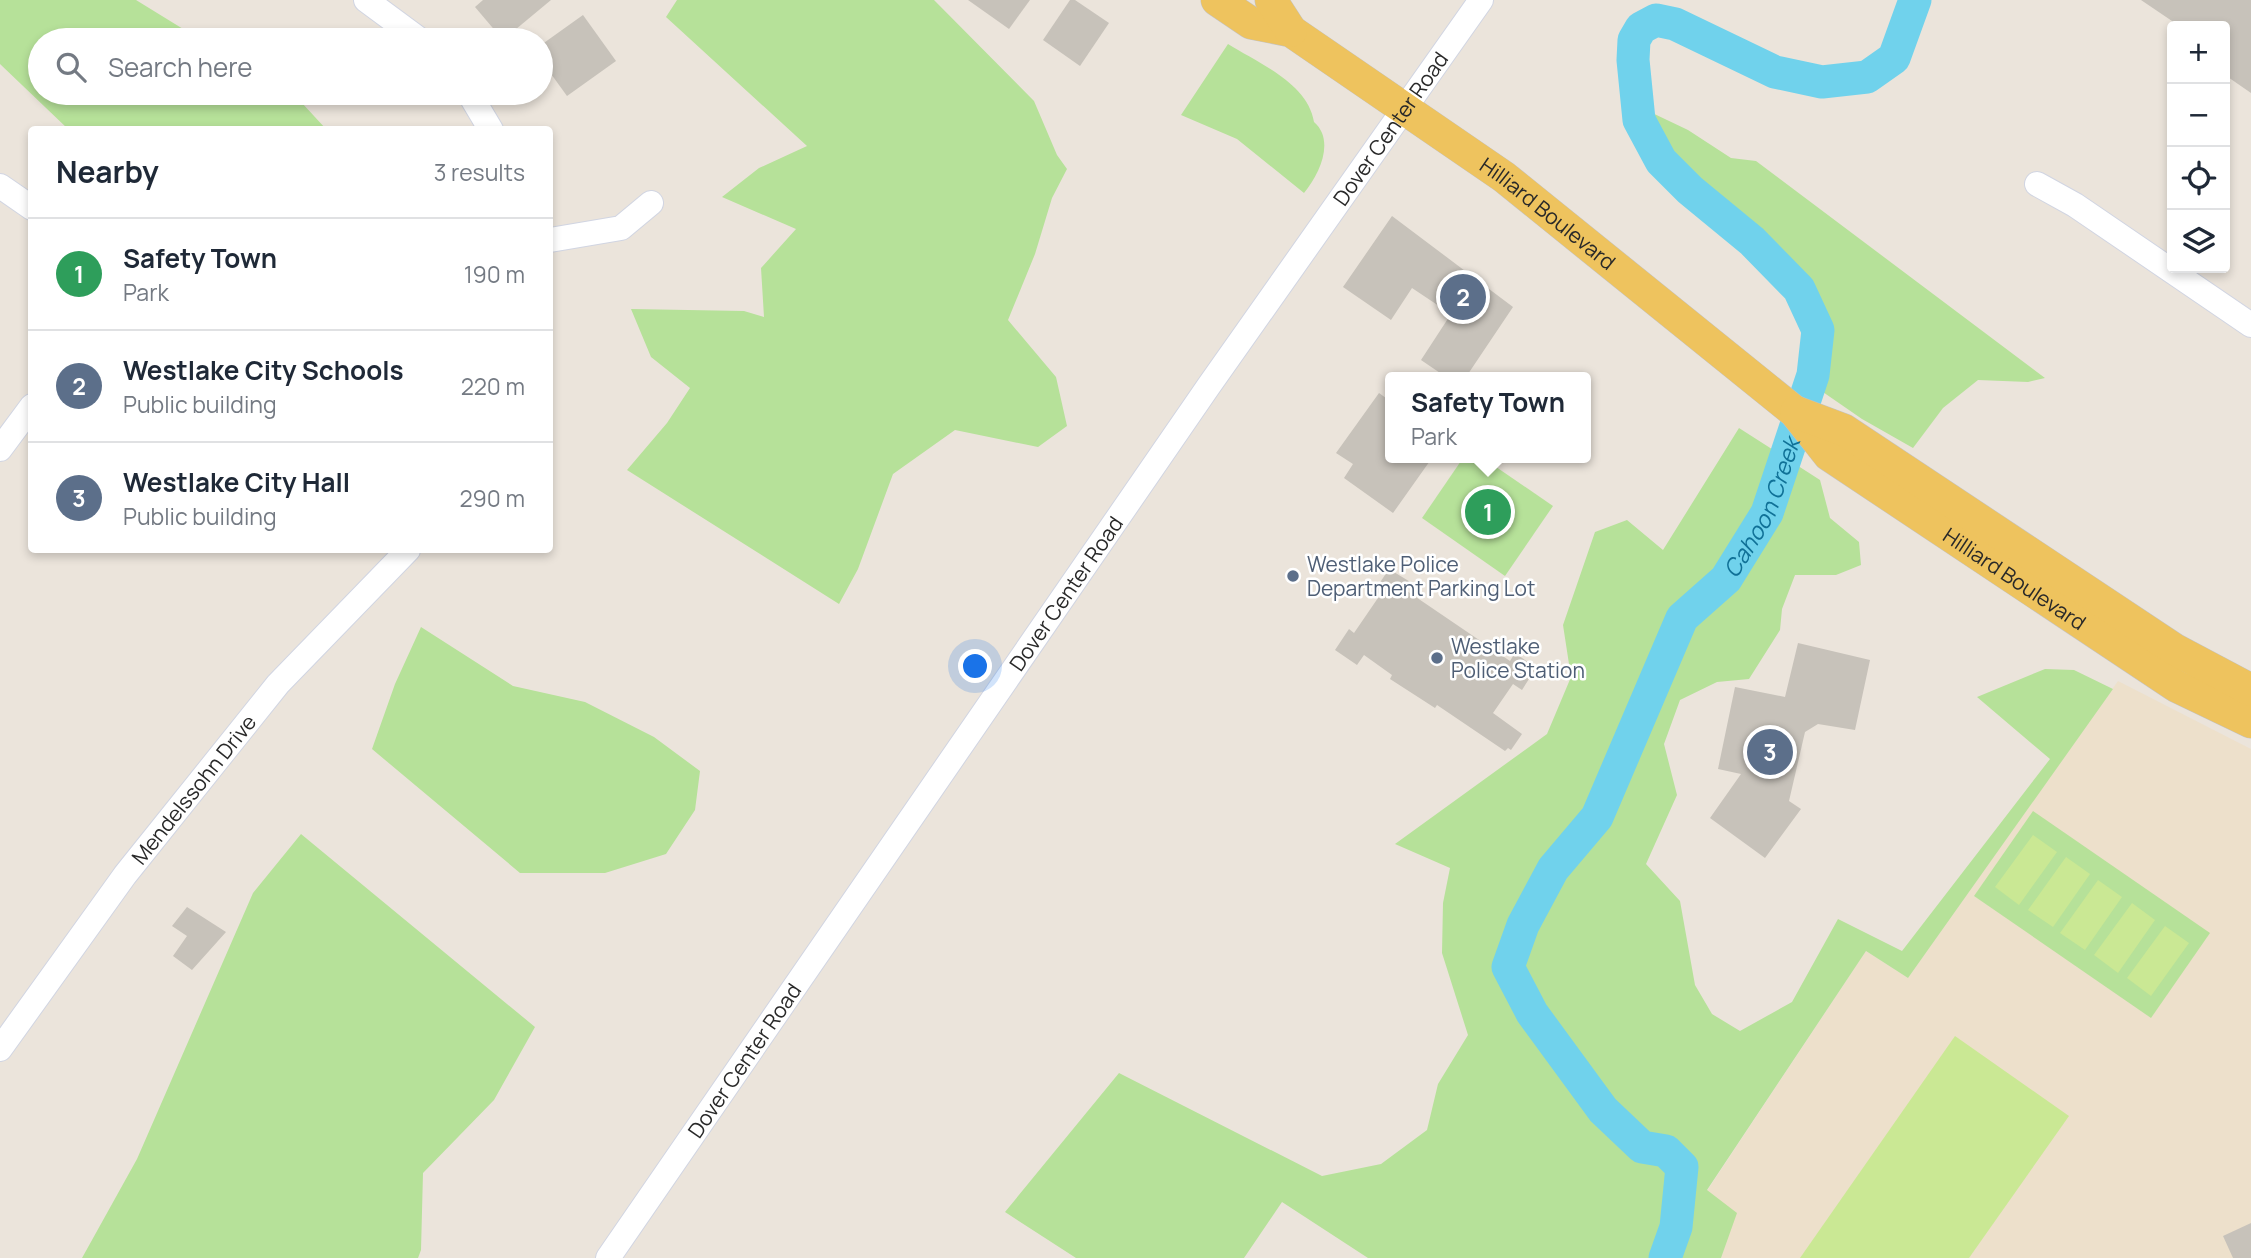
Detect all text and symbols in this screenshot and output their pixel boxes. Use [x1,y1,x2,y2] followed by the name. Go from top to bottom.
[2167,21,2230,273] map controls
[2167,21,2230,84] button: +
[28,28,553,105] search box
[1327,46,1454,211] street label: Dover Center Road
[52,48,90,86] icon: search
[108,49,253,85] text: Search here
[2167,84,2230,147] button: −
[2167,147,2230,210] button: locate
[56,151,159,192] text: Nearby
[1475,151,1622,276] street label: Hilliard Boulevard
[434,156,525,188] text: 3 results
[2167,210,2230,273] button: layers
[123,240,277,276] text: Safety Town
[74,258,84,290] text: 1
[464,258,525,290] text: 190 m
[1440,271,1486,323] pin: 2
[123,276,169,308] text: Park
[123,352,404,388] text: Westlake City Schools
[72,370,86,402] text: 2
[461,370,525,402] text: 220 m
[1385,372,1591,463] popup
[1411,384,1565,420] text: Safety Town
[123,388,277,420] text: Public building
[1411,420,1457,452] text: Park
[1715,430,1808,583] water label: Cahoon Creek
[123,464,350,500] text: Westlake City Hall
[72,482,86,514] text: 3
[459,482,525,514] text: 290 m
[1465,486,1511,538] pin: 1
[123,500,277,532] text: Public building
[1003,511,1129,676] street label: Dover Center Road
[1938,521,2091,636] street label: Hilliard Boulevard
[1307,550,1535,602] place label: Westlake Police Department Parking Lot
[1285,568,1301,584] marker: Westlake Police Department Parking Lot
[1451,632,1585,684] place label: Westlake Police Station
[958,649,992,683] your location
[1429,650,1445,666] marker: Westlake Police Station
[125,709,262,870] street label: Mendelssohn Drive
[1747,726,1793,778] pin: 3
[681,978,807,1143] street label: Dover Center Road

